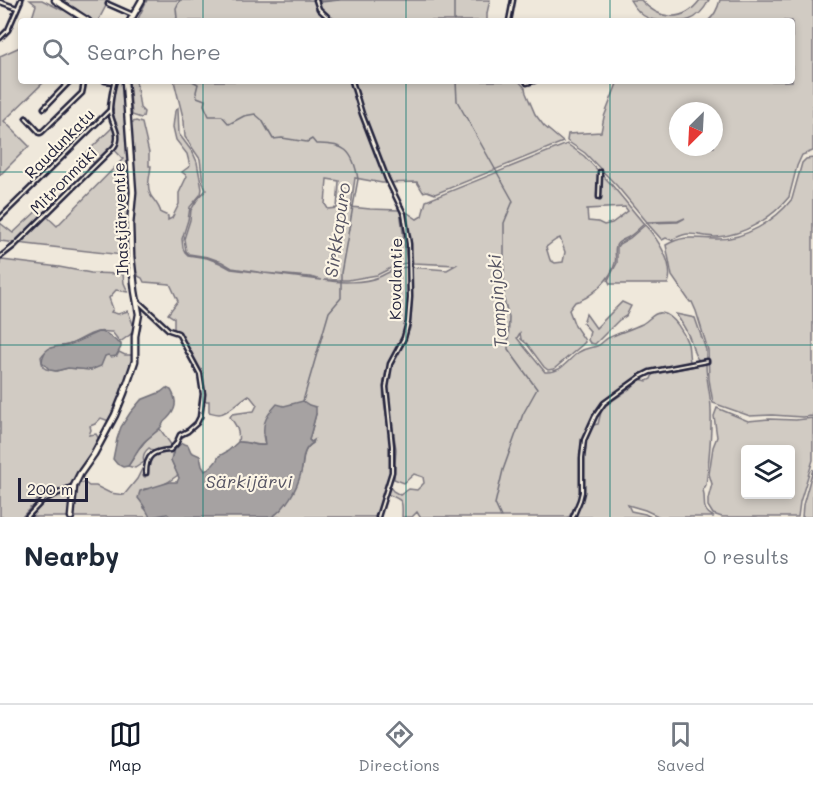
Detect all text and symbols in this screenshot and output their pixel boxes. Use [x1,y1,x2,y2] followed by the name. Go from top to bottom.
[18,18,795,84] search box
[39,35,72,68] icon: search
[87,37,221,66] text: Search here
[669,102,723,156] north arrow
[19,103,99,183] street label: Raudunkatu
[25,142,101,218] street label: Mitronmäki
[108,162,132,276] street label: Ihastjärventie
[318,181,356,279] water label: Sirkkapuro
[384,238,406,320] street label: Kovalantie
[482,253,512,349] water label: Tampinjoki
[741,445,795,499] map controls
[741,445,795,499] button: layers
[206,469,293,493] water label: Särkijärvi
[18,475,88,502] scale bar
[27,478,74,499] text: 200 m
[24,539,119,573] text: Nearby
[704,543,789,569] text: 0 results
[109,718,142,775] tab: Map
[359,718,440,775] tab: Directions
[657,718,704,775] tab: Saved

